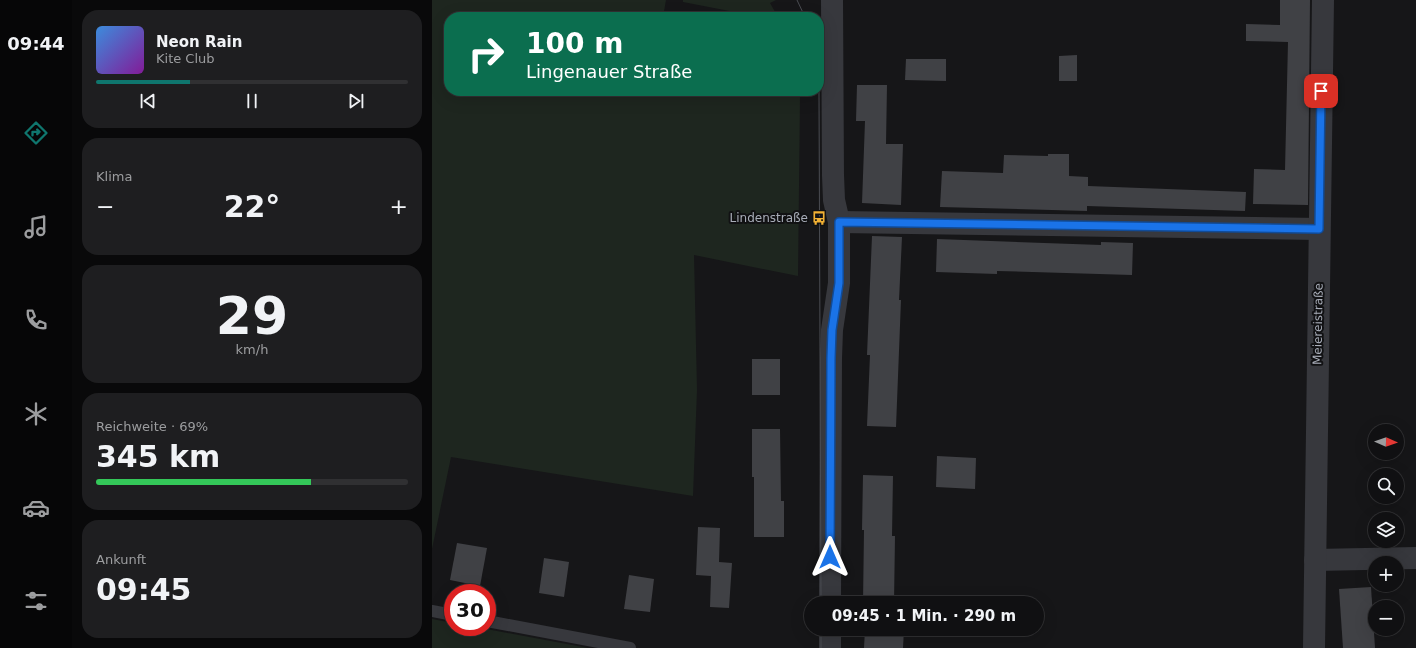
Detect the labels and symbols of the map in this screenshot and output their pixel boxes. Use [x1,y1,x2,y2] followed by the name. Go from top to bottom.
[1304,74,1338,108] pin
[811,210,827,226] bus stop icon: Lindenstraße
[730,211,808,225] place label: Lindenstraße
[1310,283,1326,365] street label: Meiereistraße
[1368,424,1404,460] north arrow
[809,536,851,578] position arrow
[444,584,496,636] speed limit sign: 30

